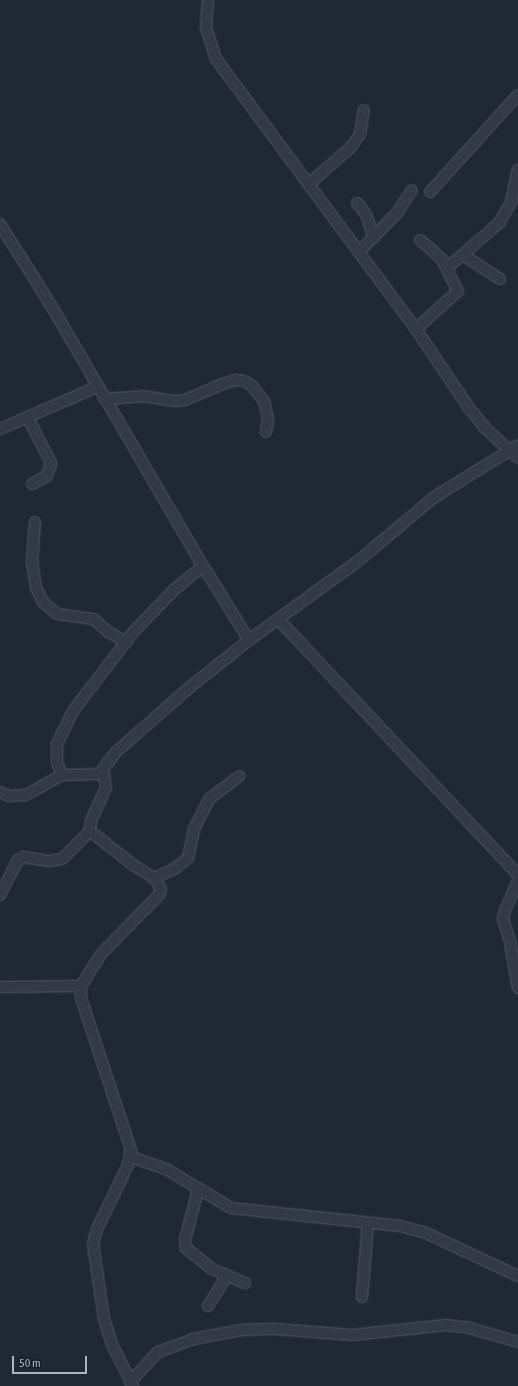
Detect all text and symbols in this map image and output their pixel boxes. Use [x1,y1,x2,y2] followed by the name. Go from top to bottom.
[14,1348,89,1374] scale bar
[19,1356,41,1370] text: 50 m

